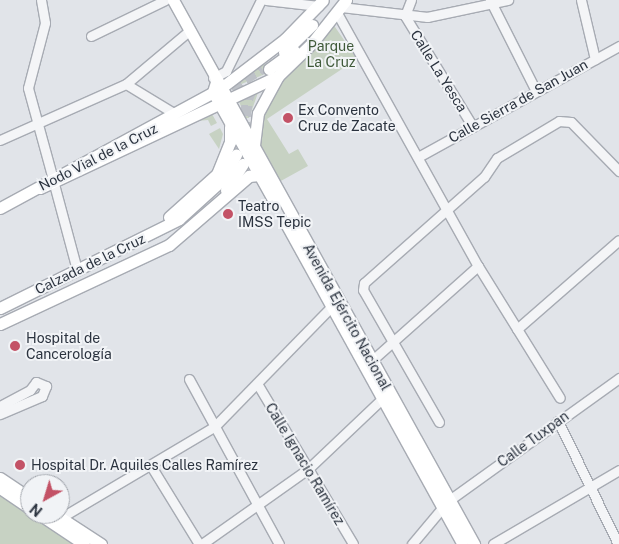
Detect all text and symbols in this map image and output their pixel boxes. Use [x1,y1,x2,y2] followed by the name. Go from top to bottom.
[407,27,471,115] street label: Calle La Yesca
[307,38,355,70] park label: Parque La Cruz
[445,56,591,146] street label: Calle Sierra de San Juan
[298,102,396,134] place label: Ex Convento Cruz de Zacate
[282,112,294,124] marker: Ex Convento Cruz de Zacate
[36,120,160,194] street label: Nodo Vial de la Cruz
[238,198,311,230] place label: Teatro IMSS Tepic
[222,208,234,220] marker: Teatro IMSS Tepic
[32,230,148,298] street label: Calzada de la Cruz
[300,241,394,393] street label: Avenida Ejército Nacional
[26,330,112,362] place label: Hospital de Cancerología
[8,339,22,353] marker: Hospital de Cancerología
[262,400,348,528] street label: Calle Ignacio Ramírez
[494,407,572,471] street label: Calle Tuxpan
[31,457,258,473] place label: Hospital Dr. Aquiles Calles Ramírez
[13,458,27,472] marker: Hospital Dr. Aquiles Calles Ramírez
[20,474,70,524] north arrow
[27,500,45,520] text: N

